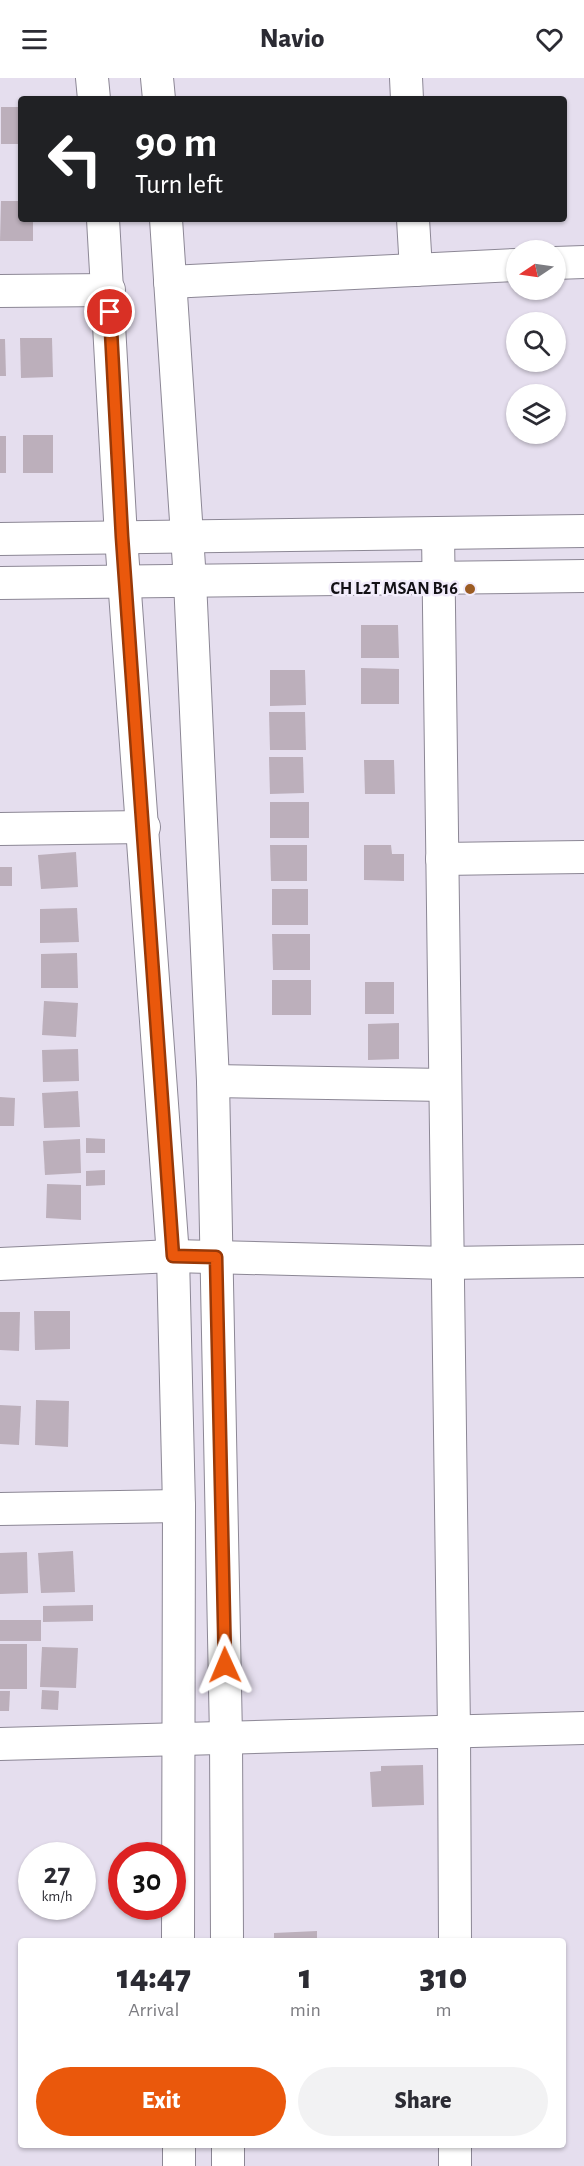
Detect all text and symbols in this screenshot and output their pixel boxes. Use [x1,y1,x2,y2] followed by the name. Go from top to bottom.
[18,23,51,56] icon: menu
[533,23,566,56] icon: heart
[260,25,324,52] text: Navio
[36,120,114,198] icon: left
[135,122,217,164] text: 90 m
[135,171,223,198] text: Turn left
[506,240,566,300] north arrow
[506,240,566,444] map controls
[84,286,135,337] pin
[93,295,126,328] icon: arrive
[506,312,566,372] button: search
[506,384,566,444] button: layers
[330,580,458,598] place label: CH L2T MSAN B16
[463,582,477,596] marker: CH L2T MSAN B16
[193,1633,257,1697] position arrow
[108,1842,186,1920] speed limit sign: 30
[43,1859,71,1889] text: 27
[42,1889,72,1904] text: km/h
[117,1959,191,1995] text: 14:47
[299,1959,312,1995] text: 1
[420,1959,467,1995] text: 310
[128,2000,180,2020] text: Arrival
[290,2000,321,2020] text: min
[435,2000,451,2020] text: m
[36,2067,286,2136] button: Exit
[298,2067,548,2136] button: Share

